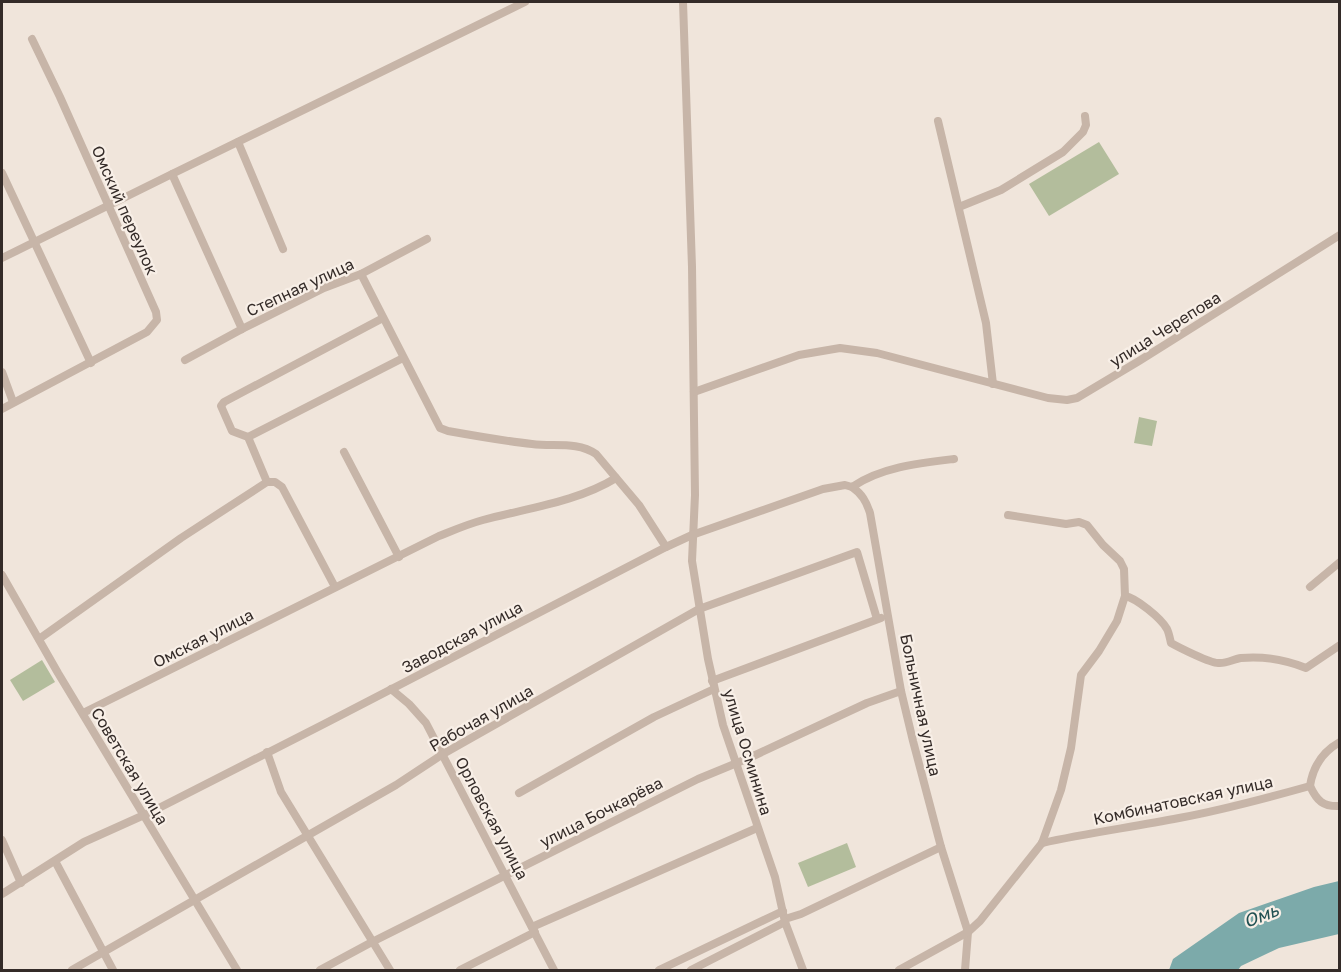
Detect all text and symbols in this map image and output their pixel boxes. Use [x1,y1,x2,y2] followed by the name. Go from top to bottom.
[88,142,162,278] street label: Омский переулок
[243,253,357,321] street label: Степная улица
[1106,287,1224,371] street label: улица Черепова
[398,597,526,677] street label: Заводская улица
[149,604,257,672] street label: Омская улица
[896,632,946,778] street label: Больничная улица
[426,680,536,756] street label: Рабочая улица
[719,686,777,818] street label: улица Осминина
[87,704,173,828] street label: Советская улица
[451,753,533,883] street label: Орловская улица
[1091,771,1275,829] street label: Комбинатовская улица
[536,772,666,852] street label: улица Бочкарёва
[1240,898,1282,932] water label: Омь

